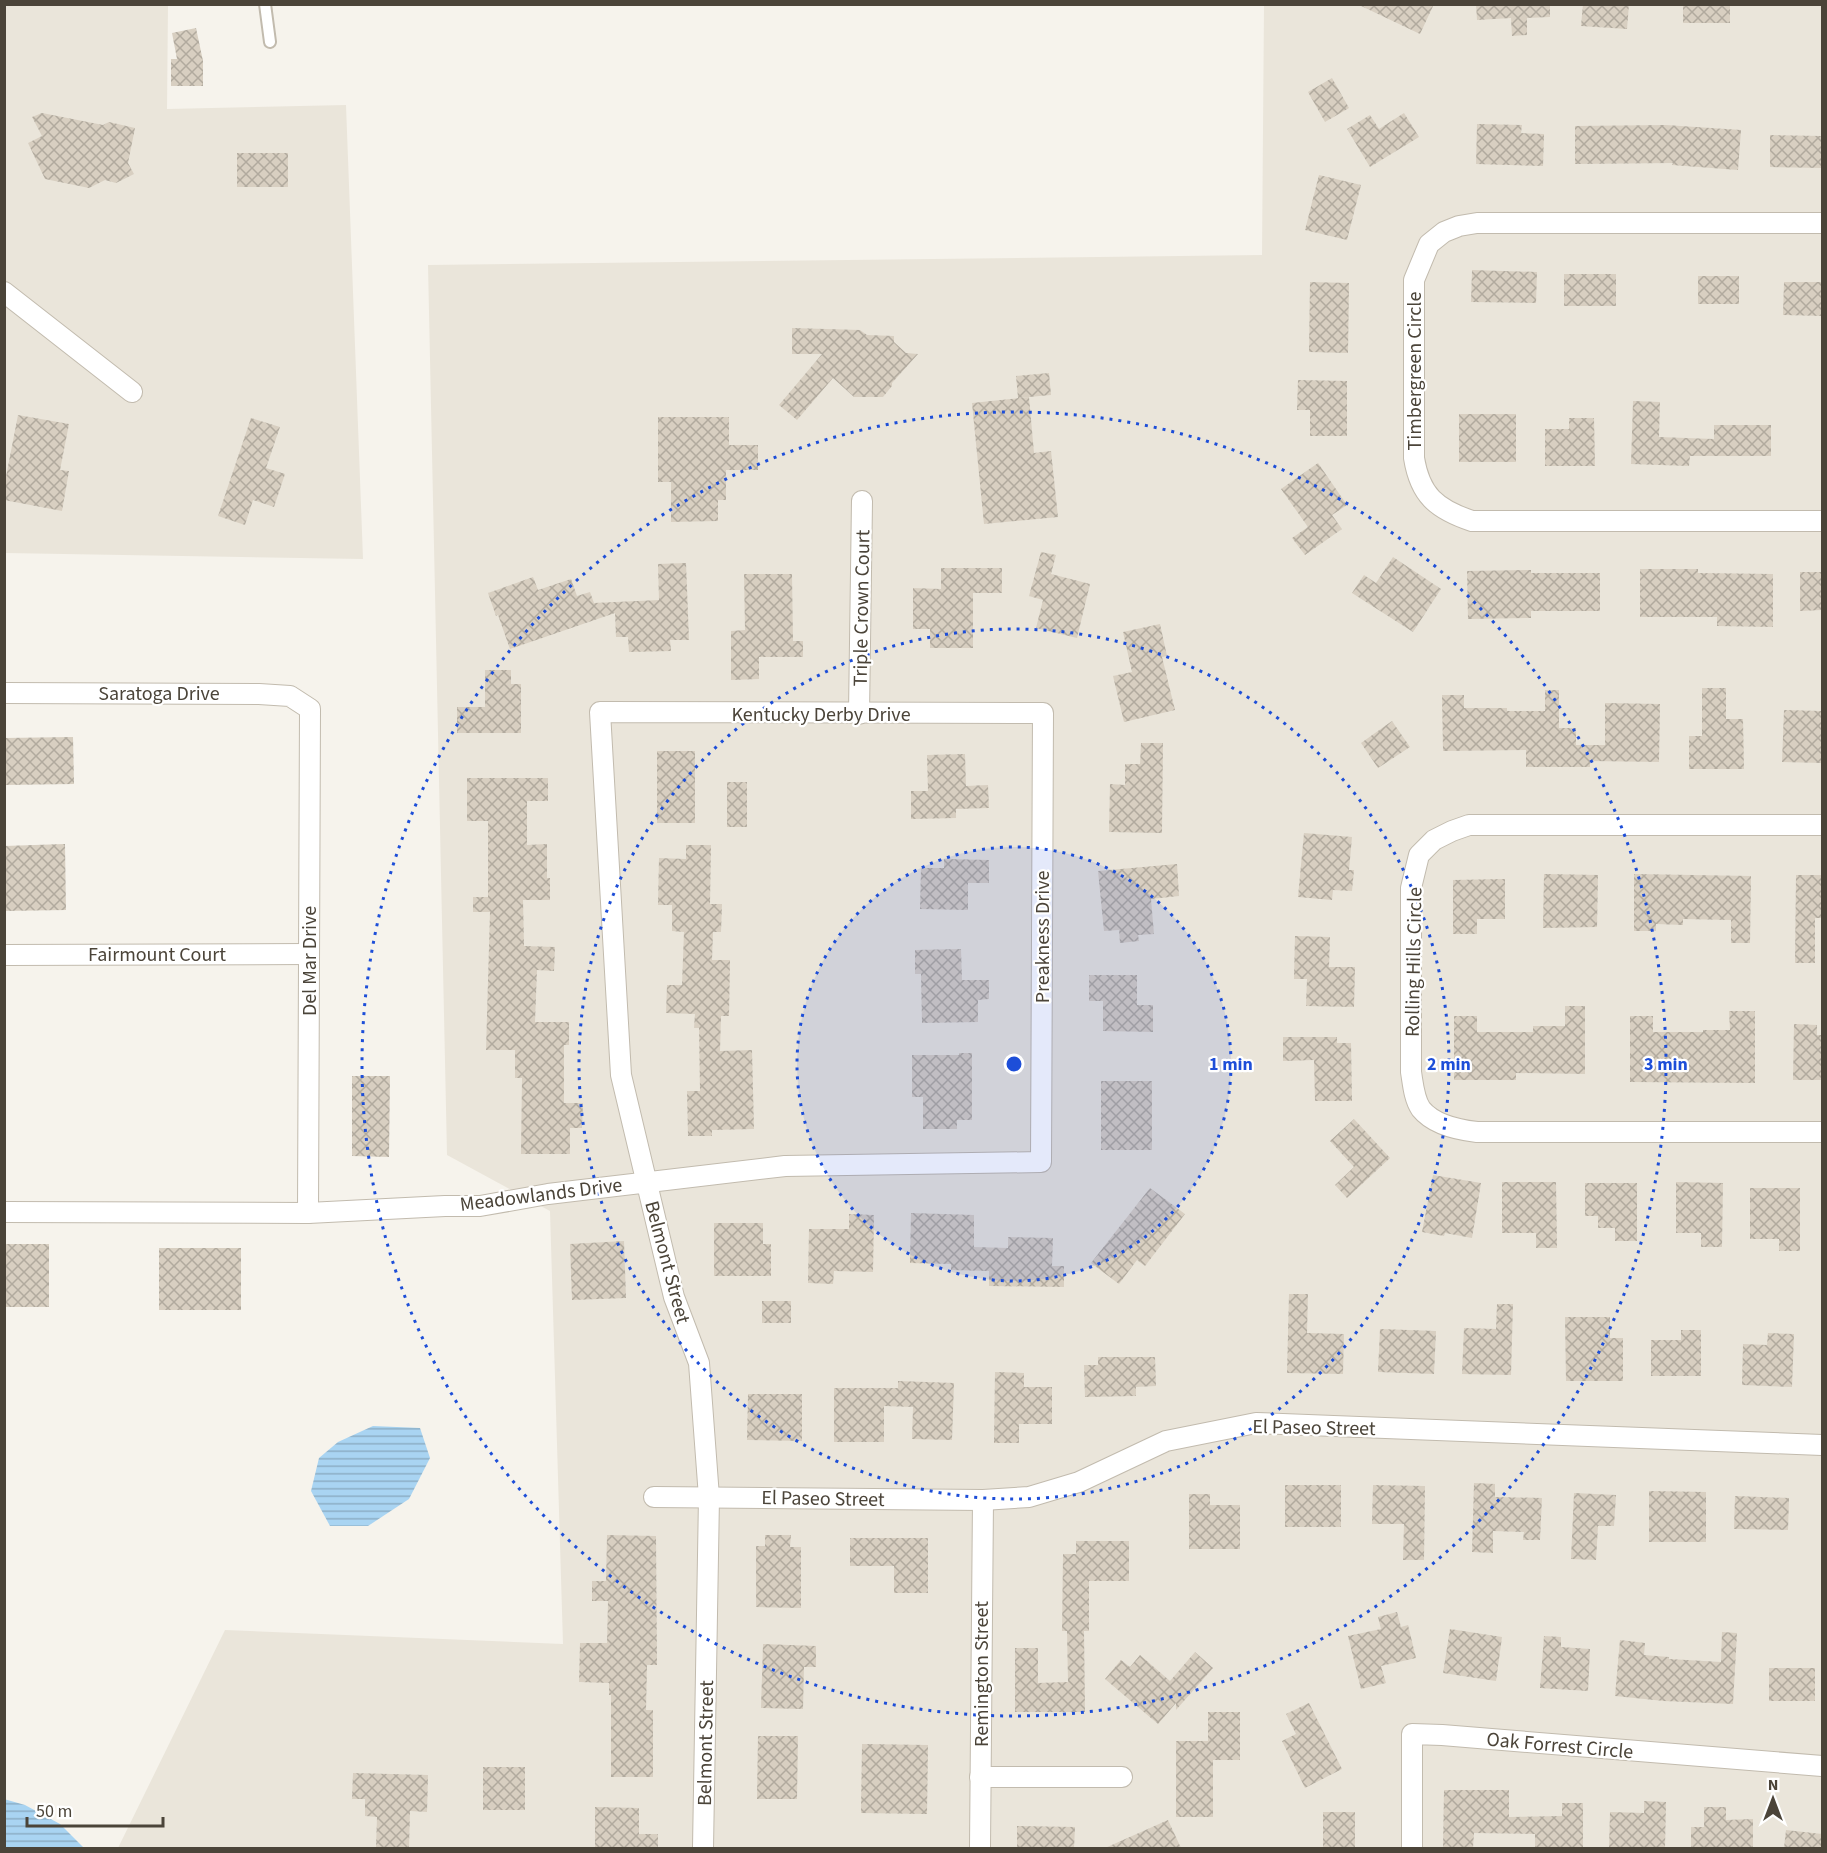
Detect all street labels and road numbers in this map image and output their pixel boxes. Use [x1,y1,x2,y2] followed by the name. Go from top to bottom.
[1401,292,1429,450] street label: Timbergreen Circle
[847,529,877,687] street label: Triple Crown Court
[98,680,220,708] street label: Saratoga Drive
[731,701,911,729] street label: Kentucky Derby Drive
[1029,871,1057,1003] street label: Preakness Drive
[1399,887,1429,1037] street label: Rolling Hills Circle
[296,906,324,1016] street label: Del Mar Drive
[88,941,226,969] street label: Fairmount Court
[458,1171,624,1219] street label: Meadowlands Drive
[637,1198,697,1327] street label: Belmont Street
[1252,1413,1376,1443] street label: El Paseo Street
[761,1484,885,1514] street label: El Paseo Street
[968,1601,996,1747] street label: Remington Street
[691,1680,721,1806] street label: Belmont Street
[1485,1726,1635,1766] street label: Oak Forrest Circle

